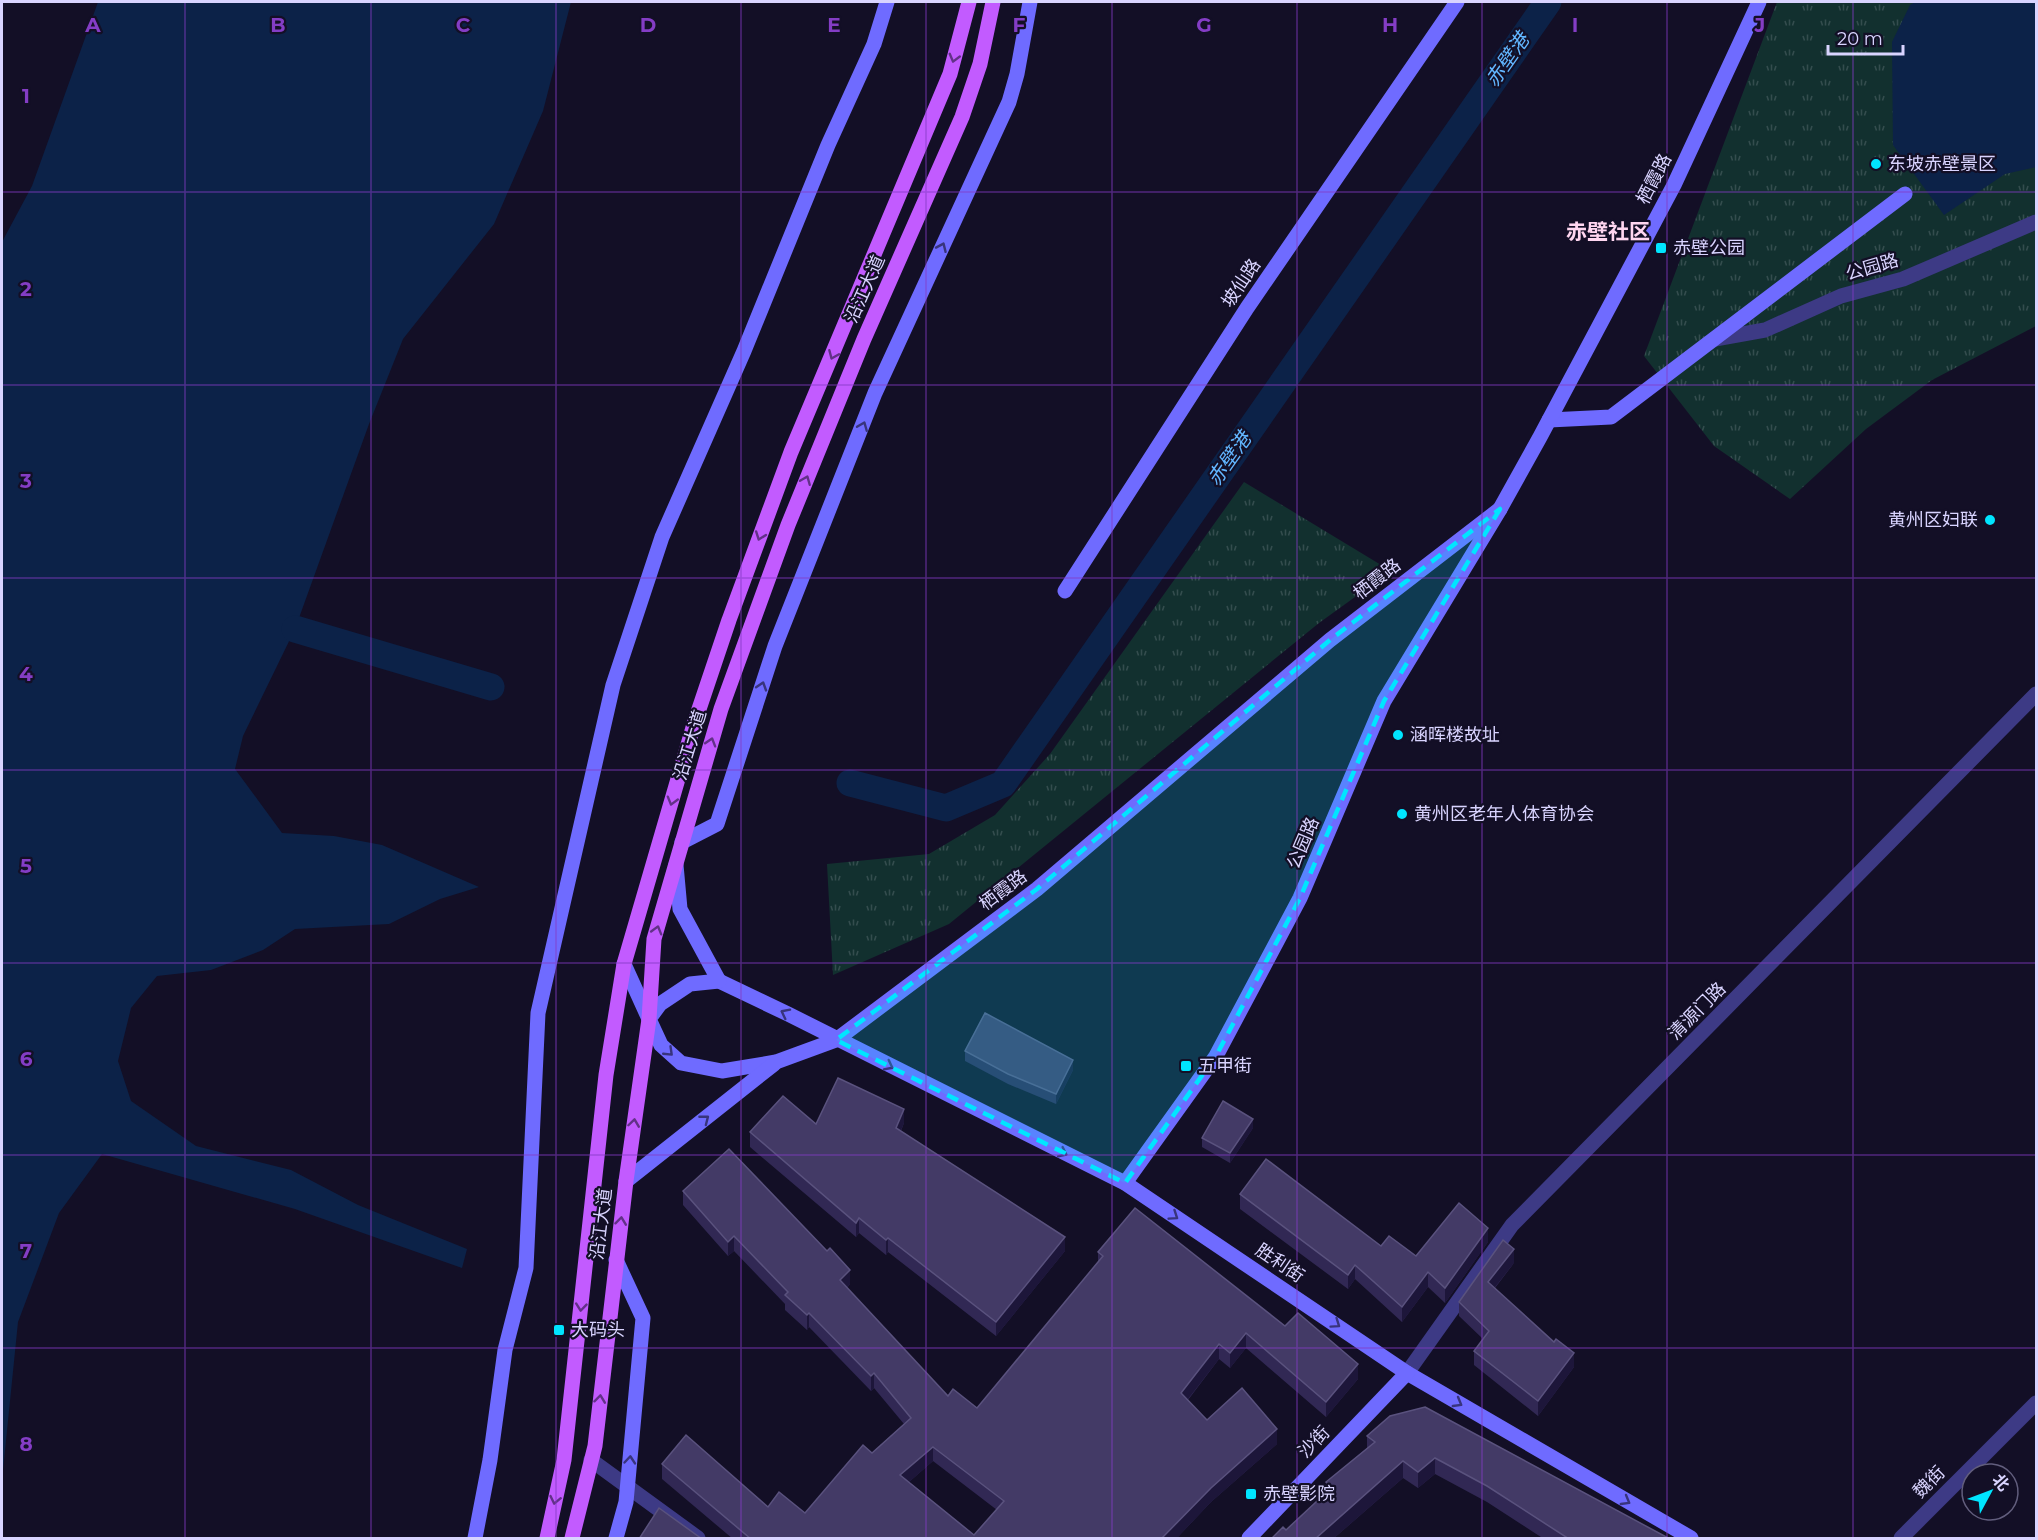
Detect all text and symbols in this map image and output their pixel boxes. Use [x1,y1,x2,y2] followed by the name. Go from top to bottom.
[84,13,101,37] text: A
[270,13,286,37] text: B
[456,13,471,37] text: C
[640,13,656,37] text: D
[827,13,841,37] text: E
[1013,13,1026,37] text: F
[1196,13,1212,37] text: G
[1382,13,1398,37] text: H
[1572,13,1578,37] text: I
[1754,13,1765,37] text: J
[1828,18,1903,56] scale bar
[1480,26,1536,91] water label: 赤壁港
[1837,28,1883,50] text: 20 m
[948,53,961,63] one-way arrow
[22,84,30,108] text: 1
[1632,150,1676,208] street label: 栖霞路
[1888,153,1996,175] place label: 东坡赤壁景区
[1869,157,1883,171] marker: 东坡赤壁景区
[1566,219,1650,244] district label: 赤壁社区
[1673,237,1745,259] place label: 赤壁公园
[1654,241,1668,255] marker: 赤壁公园
[934,243,946,254] one-way arrow
[1843,249,1901,285] street label: 公园路
[840,252,890,326] street label: 沿江大道
[1217,254,1265,312] street label: 坡仙路
[20,277,32,301] text: 2
[828,349,840,360] one-way arrow
[856,421,868,432] one-way arrow
[1202,425,1258,490] water label: 赤壁港
[19,469,32,493] text: 3
[799,476,811,487] one-way arrow
[1888,509,1978,531] place label: 黄州区妇联
[1983,513,1997,527] marker: 黄州区妇联
[755,530,767,541] one-way arrow
[1349,554,1405,604] street label: 栖霞路
[19,662,33,686] text: 4
[755,681,767,692] one-way arrow
[669,707,711,783] street label: 沿江大道
[1410,724,1500,746] place label: 涵晖楼故址
[1391,728,1405,742] marker: 涵晖楼故址
[704,737,716,748] one-way arrow
[667,795,679,806] one-way arrow
[1414,803,1594,825] place label: 黄州区老年人体育协会
[1395,807,1409,821] marker: 黄州区老年人体育协会
[1282,814,1324,872] street label: 公园路
[20,854,32,878] text: 5
[975,865,1031,915] street label: 栖霞路
[650,925,662,936] one-way arrow
[1664,978,1730,1044] street label: 清源门路
[780,1009,791,1020] one-way arrow
[662,1045,673,1056] one-way arrow
[20,1047,33,1071] text: 6
[1198,1055,1252,1077] place label: 五甲街
[882,1059,893,1071] one-way arrow
[1179,1059,1193,1073] marker: 五甲街
[698,1115,709,1126] one-way arrow
[628,1119,640,1128] one-way arrow
[1057,1146,1068,1157] one-way arrow
[586,1187,616,1261] street label: 沿江大道
[1168,1208,1178,1220] one-way arrow
[615,1216,627,1225] one-way arrow
[20,1239,32,1263] text: 7
[1251,1239,1309,1287] street label: 胜利街
[575,1303,588,1312] one-way arrow
[1329,1317,1340,1328] one-way arrow
[571,1319,625,1341] place label: 大码头
[552,1323,566,1337] marker: 大码头
[593,1395,606,1404] one-way arrow
[1452,1396,1462,1407] one-way arrow
[1294,1421,1334,1463] street label: 沙街
[19,1432,33,1456] text: 8
[623,1456,636,1465] one-way arrow
[1908,1461,1950,1503] street label: 魏街
[1960,1462,2020,1522] north arrow
[1989,1470,2013,1495] text: 北
[1263,1483,1335,1505] place label: 赤壁影院
[1244,1487,1258,1501] marker: 赤壁影院
[1620,1494,1630,1505] one-way arrow
[549,1495,562,1505] one-way arrow

